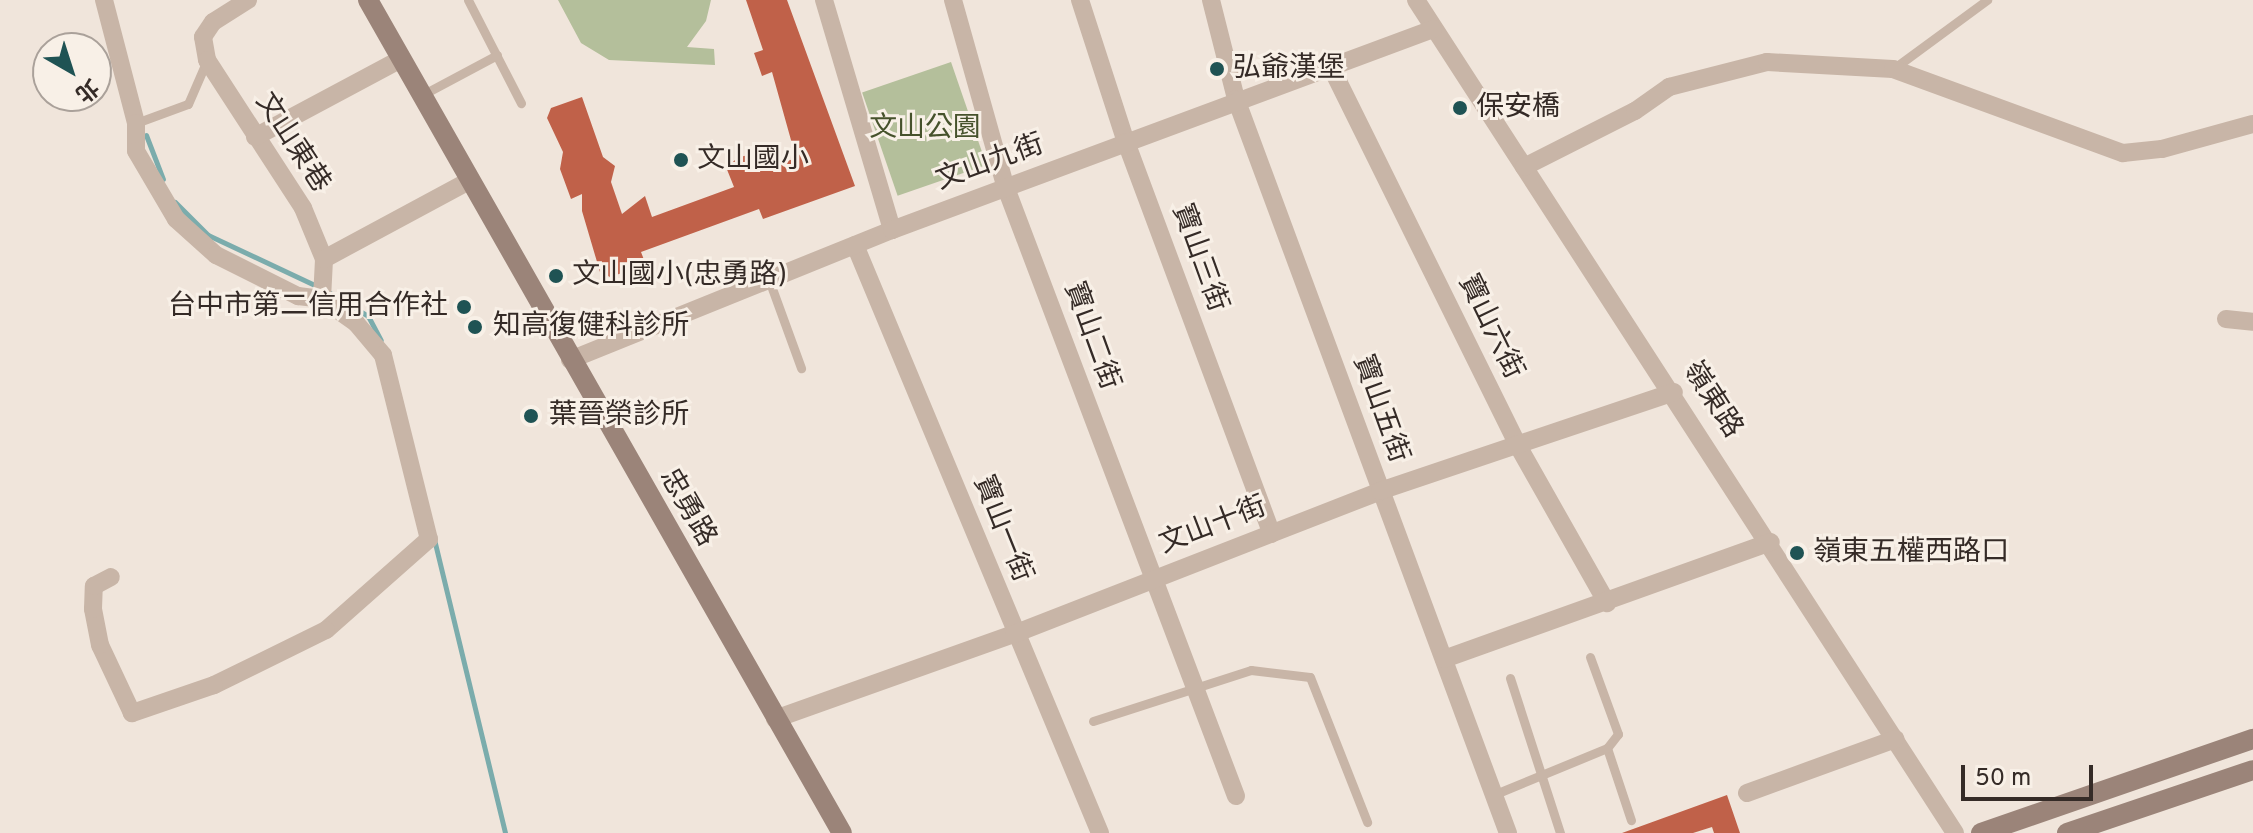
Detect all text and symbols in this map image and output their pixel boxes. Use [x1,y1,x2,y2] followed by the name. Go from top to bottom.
[32,32,112,112] north arrow
[1233,52,1345,86] place label: 弘爺漢堡
[1208,60,1226,78] marker: 弘爺漢堡
[69,72,103,107] text: 北
[247,87,337,199] street label: 文山東巷
[1476,91,1560,125] place label: 保安橋
[1451,99,1469,117] marker: 保安橋
[869,112,981,146] park label: 文山公園
[932,128,1048,198] street label: 文山九街
[697,143,809,177] place label: 文山國小
[672,151,690,169] marker: 文山國小
[1164,200,1234,316] street label: 寶山三街
[572,259,787,293] place label: 文山國小(忠勇路)
[547,267,565,285] marker: 文山國小(忠勇路)
[1450,269,1530,385] street label: 寶山六街
[1056,278,1126,394] street label: 寶山二街
[168,290,448,324] place label: 台中市第二信用合作社
[455,298,473,316] marker: 台中市第二信用合作社
[493,310,689,344] place label: 知高復健科診所
[464,316,486,338] marker: 知高復健科診所
[1345,351,1415,467] street label: 寶山五街
[1675,356,1749,444] street label: 嶺東路
[549,399,689,433] place label: 葉晉榮診所
[520,405,542,427] marker: 葉晉榮診所
[651,463,723,553] street label: 忠勇路
[965,471,1039,587] street label: 寶山一街
[1155,490,1271,562] street label: 文山十街
[1813,536,2009,570] place label: 嶺東五權西路口
[1788,544,1806,562] marker: 嶺東五權西路口
[1965,749,2097,799] scale bar
[1975,764,2031,794] text: 50 m

